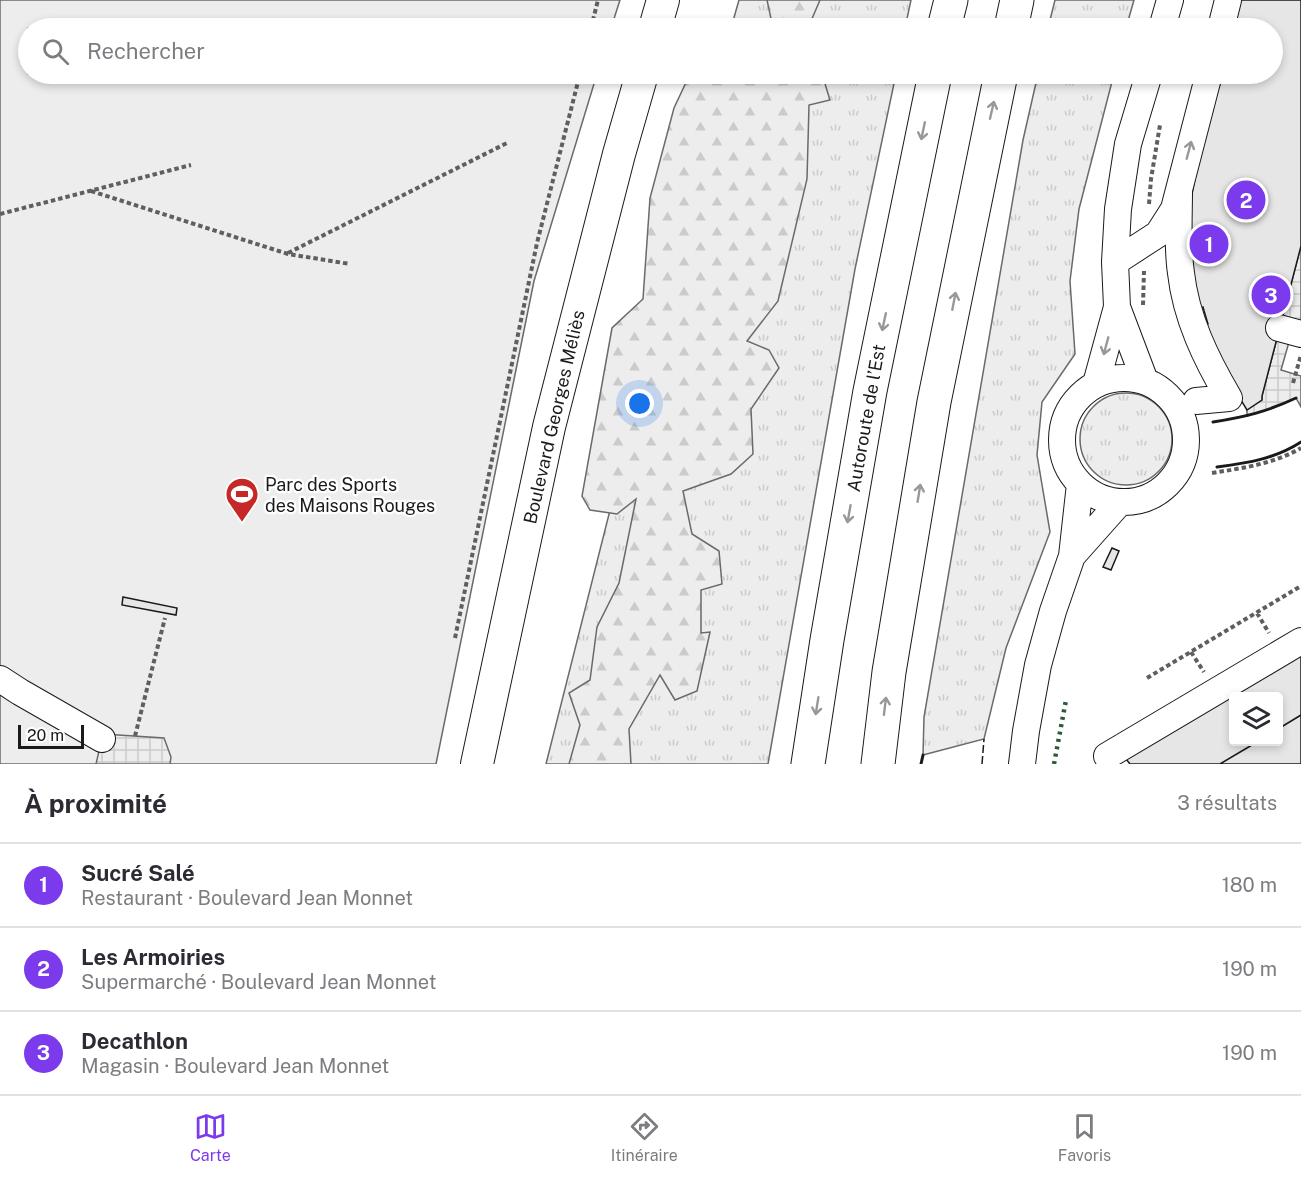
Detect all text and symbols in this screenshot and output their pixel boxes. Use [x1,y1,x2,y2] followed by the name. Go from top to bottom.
[18,18,1283,84] search box
[39,35,72,68] icon: search
[87,38,205,64] text: Rechercher
[987,100,999,119] one-way arrow
[917,121,928,140] one-way arrow
[1184,141,1195,160] one-way arrow
[1226,178,1266,222] pin: 2
[1190,222,1228,266] pin: 1
[1252,272,1290,318] pin: 3
[949,292,960,311] one-way arrow
[519,308,589,526] street label: Boulevard Georges Méliès
[878,312,889,331] one-way arrow
[1100,336,1112,355] one-way arrow
[843,343,889,493] street label: Autoroute de l’Est
[625,389,654,418] your location
[265,474,435,516] place label: Parc des Sports des Maisons Rouges
[224,476,260,523] sports icon: Parc des Sports des Maisons Rouges
[914,483,925,503] one-way arrow
[843,503,854,523] one-way arrow
[1229,692,1283,746] map controls
[1229,692,1283,746] button: layers
[812,696,823,715] one-way arrow
[880,697,891,716] one-way arrow
[18,722,84,750] scale bar
[27,726,64,745] text: 20 m
[24,788,167,819] text: À proximité
[1177,791,1277,815] text: 3 résultats
[81,860,195,886] text: Sucré Salé
[39,873,48,897] text: 1
[1222,873,1277,897] text: 180 m
[81,886,413,910] text: Restaurant · Boulevard Jean Monnet
[81,944,225,970] text: Les Armoiries
[37,957,50,981] text: 2
[1222,957,1277,981] text: 190 m
[81,970,436,994] text: Supermarché · Boulevard Jean Monnet
[81,1028,188,1054] text: Decathlon
[37,1041,50,1065] text: 3
[1222,1041,1277,1065] text: 190 m
[81,1054,389,1078] text: Magasin · Boulevard Jean Monnet
[190,1110,231,1165] tab: Carte
[611,1110,678,1165] tab: Itinéraire
[1058,1110,1111,1165] tab: Favoris

